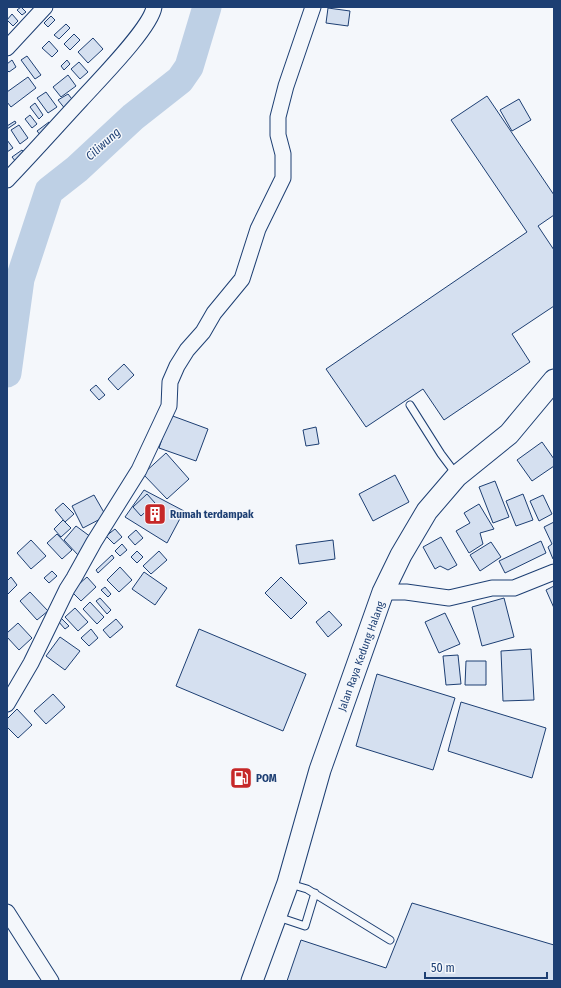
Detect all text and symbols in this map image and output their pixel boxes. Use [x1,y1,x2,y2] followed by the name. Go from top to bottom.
[83,125,123,163] water label: Ciliwung
[142,501,168,527] building icon: Rumah terdampak
[170,508,254,521] place label: Rumah terdampak
[335,599,388,713] street label: Jalan Raya Kedung Halang
[228,765,254,791] fuel station icon: POM
[256,772,277,785] place label: POM
[425,954,547,980] scale bar
[431,961,455,975] text: 50 m

